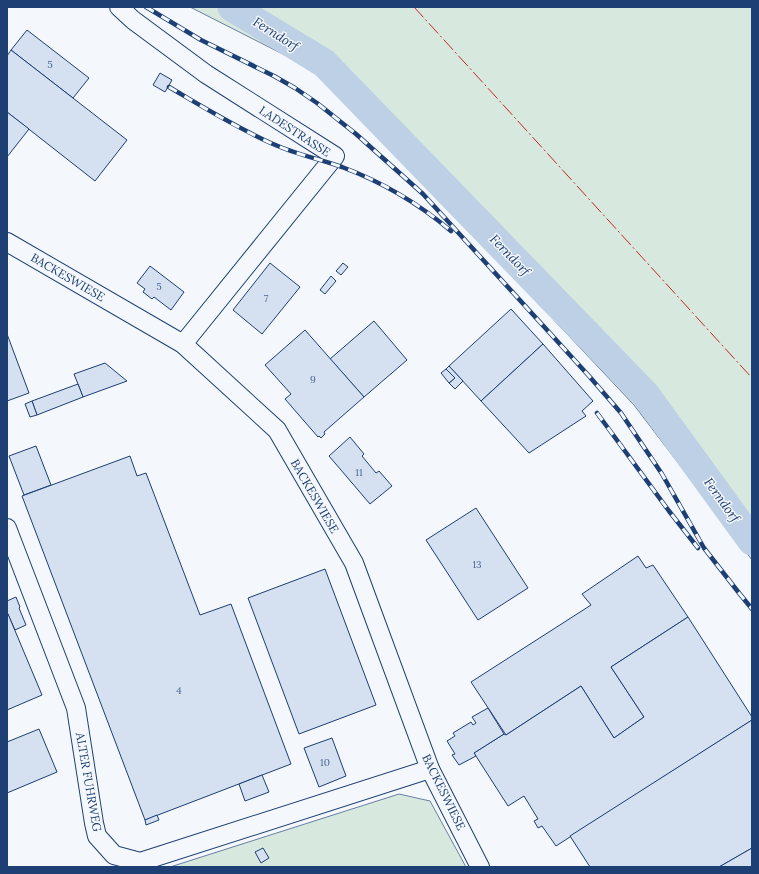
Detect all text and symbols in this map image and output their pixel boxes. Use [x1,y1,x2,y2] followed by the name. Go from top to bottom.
[250,13,304,56] water label: Ferndorf
[47,58,53,71] house number: 5
[256,102,334,160] street label: LADESTRASSE
[486,231,535,280] water label: Ferndorf
[28,250,108,304] street label: BACKESWIESE
[156,280,162,293] house number: 5
[264,292,269,305] house number: 7
[310,373,316,386] house number: 9
[288,456,342,536] street label: BACKESWIESE
[355,466,363,479] house number: 11
[700,474,745,527] water label: Ferndorf
[472,558,482,571] house number: 13
[176,684,182,697] house number: 4
[73,730,105,833] street label: ALTER FUHRWEG
[419,751,469,833] street label: BACKESWIESE
[320,756,330,769] house number: 10

